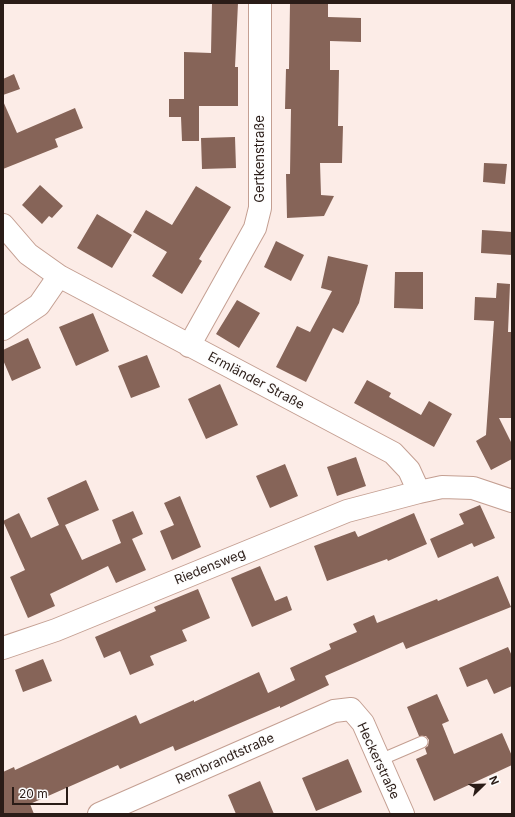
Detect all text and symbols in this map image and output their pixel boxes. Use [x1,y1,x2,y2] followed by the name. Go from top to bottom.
[252,115,268,203] street label: Gertkenstraße
[205,349,307,413] street label: Ermländer Straße
[172,546,248,588] street label: Riedensweg
[353,720,403,802] street label: Heckerstraße
[173,730,277,788] street label: Rembrandtstraße
[463,765,503,805] north arrow
[486,774,502,787] text: N
[14,779,70,805] scale bar
[19,786,48,801] text: 20 m

